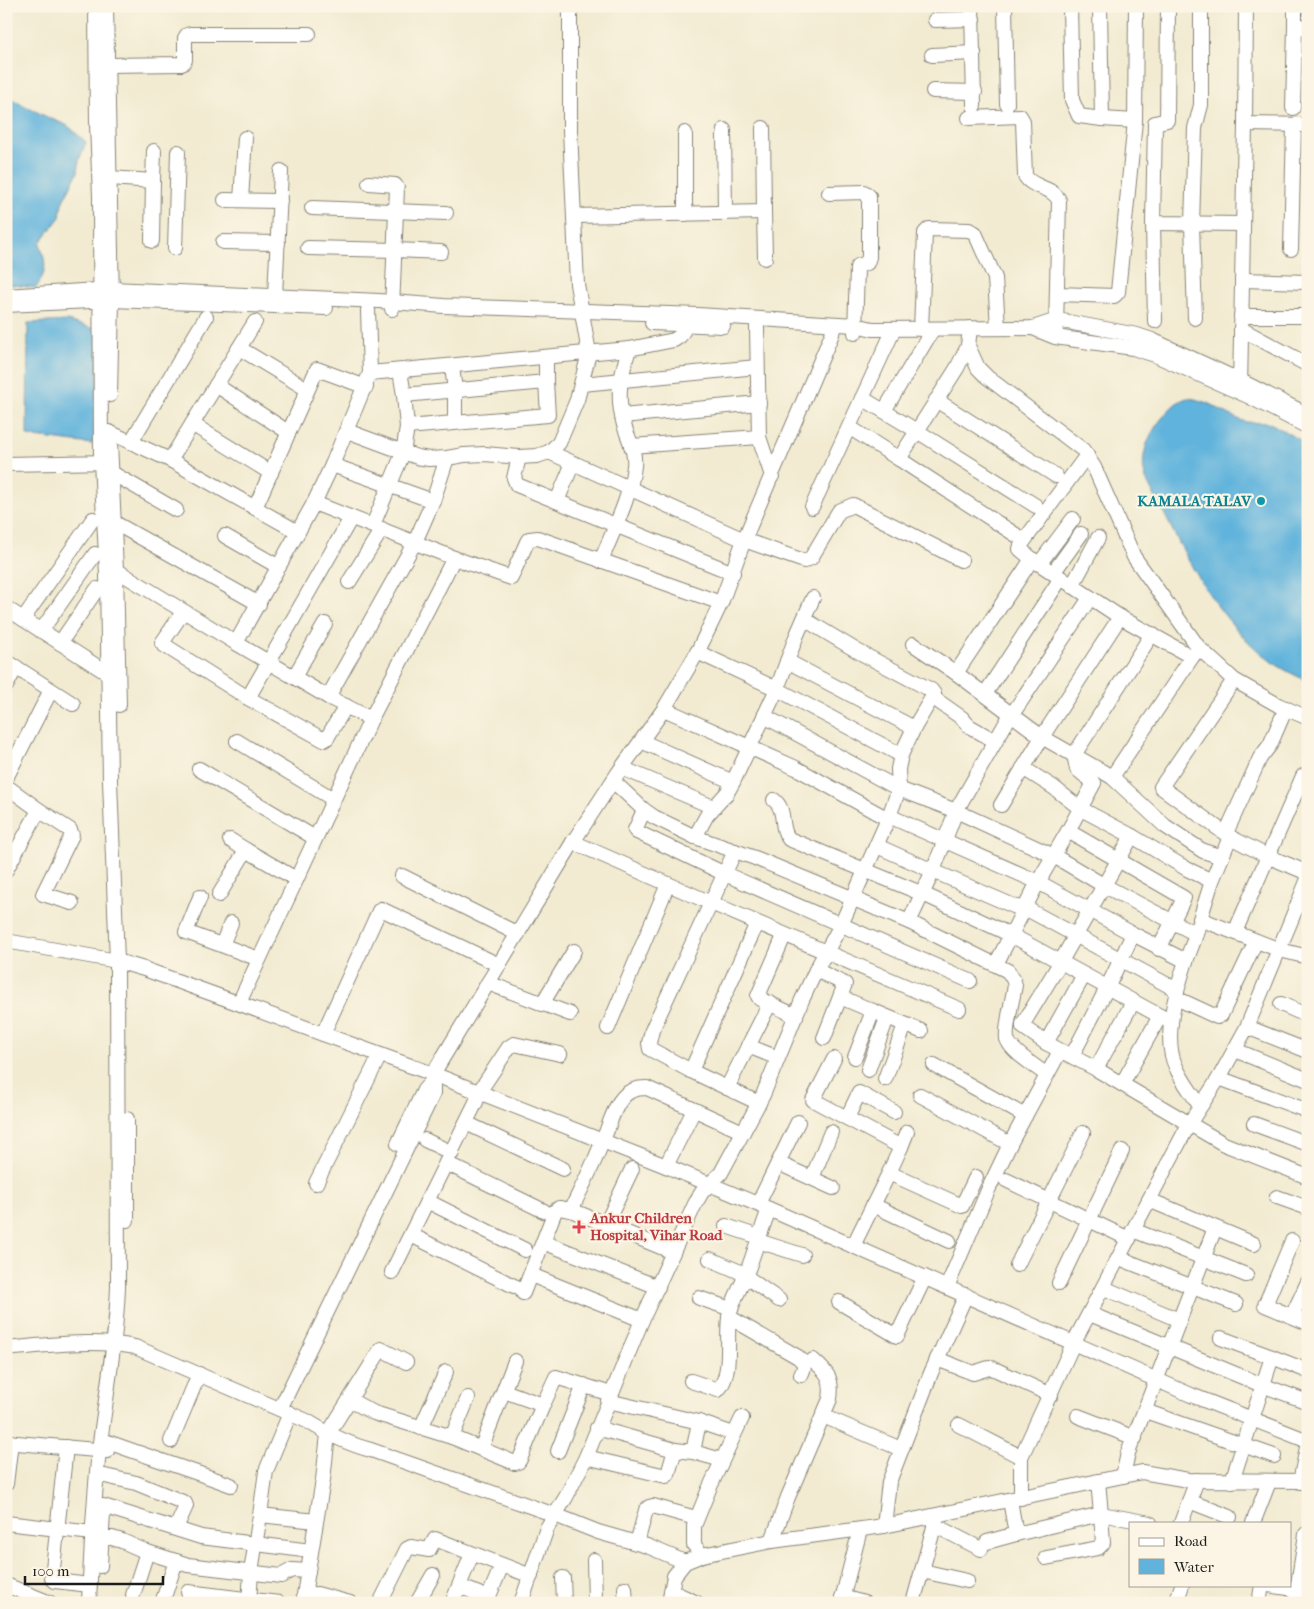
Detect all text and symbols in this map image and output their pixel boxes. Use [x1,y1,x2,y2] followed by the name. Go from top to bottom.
[1137,492,1252,510] place label: KAMALA TALAV
[1255,495,1267,507] marker: KAMALA TALAV
[589,1209,723,1244] place label: Ankur Children Hospital, Vihar Road
[572,1220,586,1234] marker: Ankur Children Hospital, Vihar Road
[1129,1522,1292,1586] legend
[1174,1532,1208,1550] text: Road
[25,1554,162,1586] scale bar
[1173,1558,1214,1576] text: Water
[32,1562,70,1580] text: 100 m

